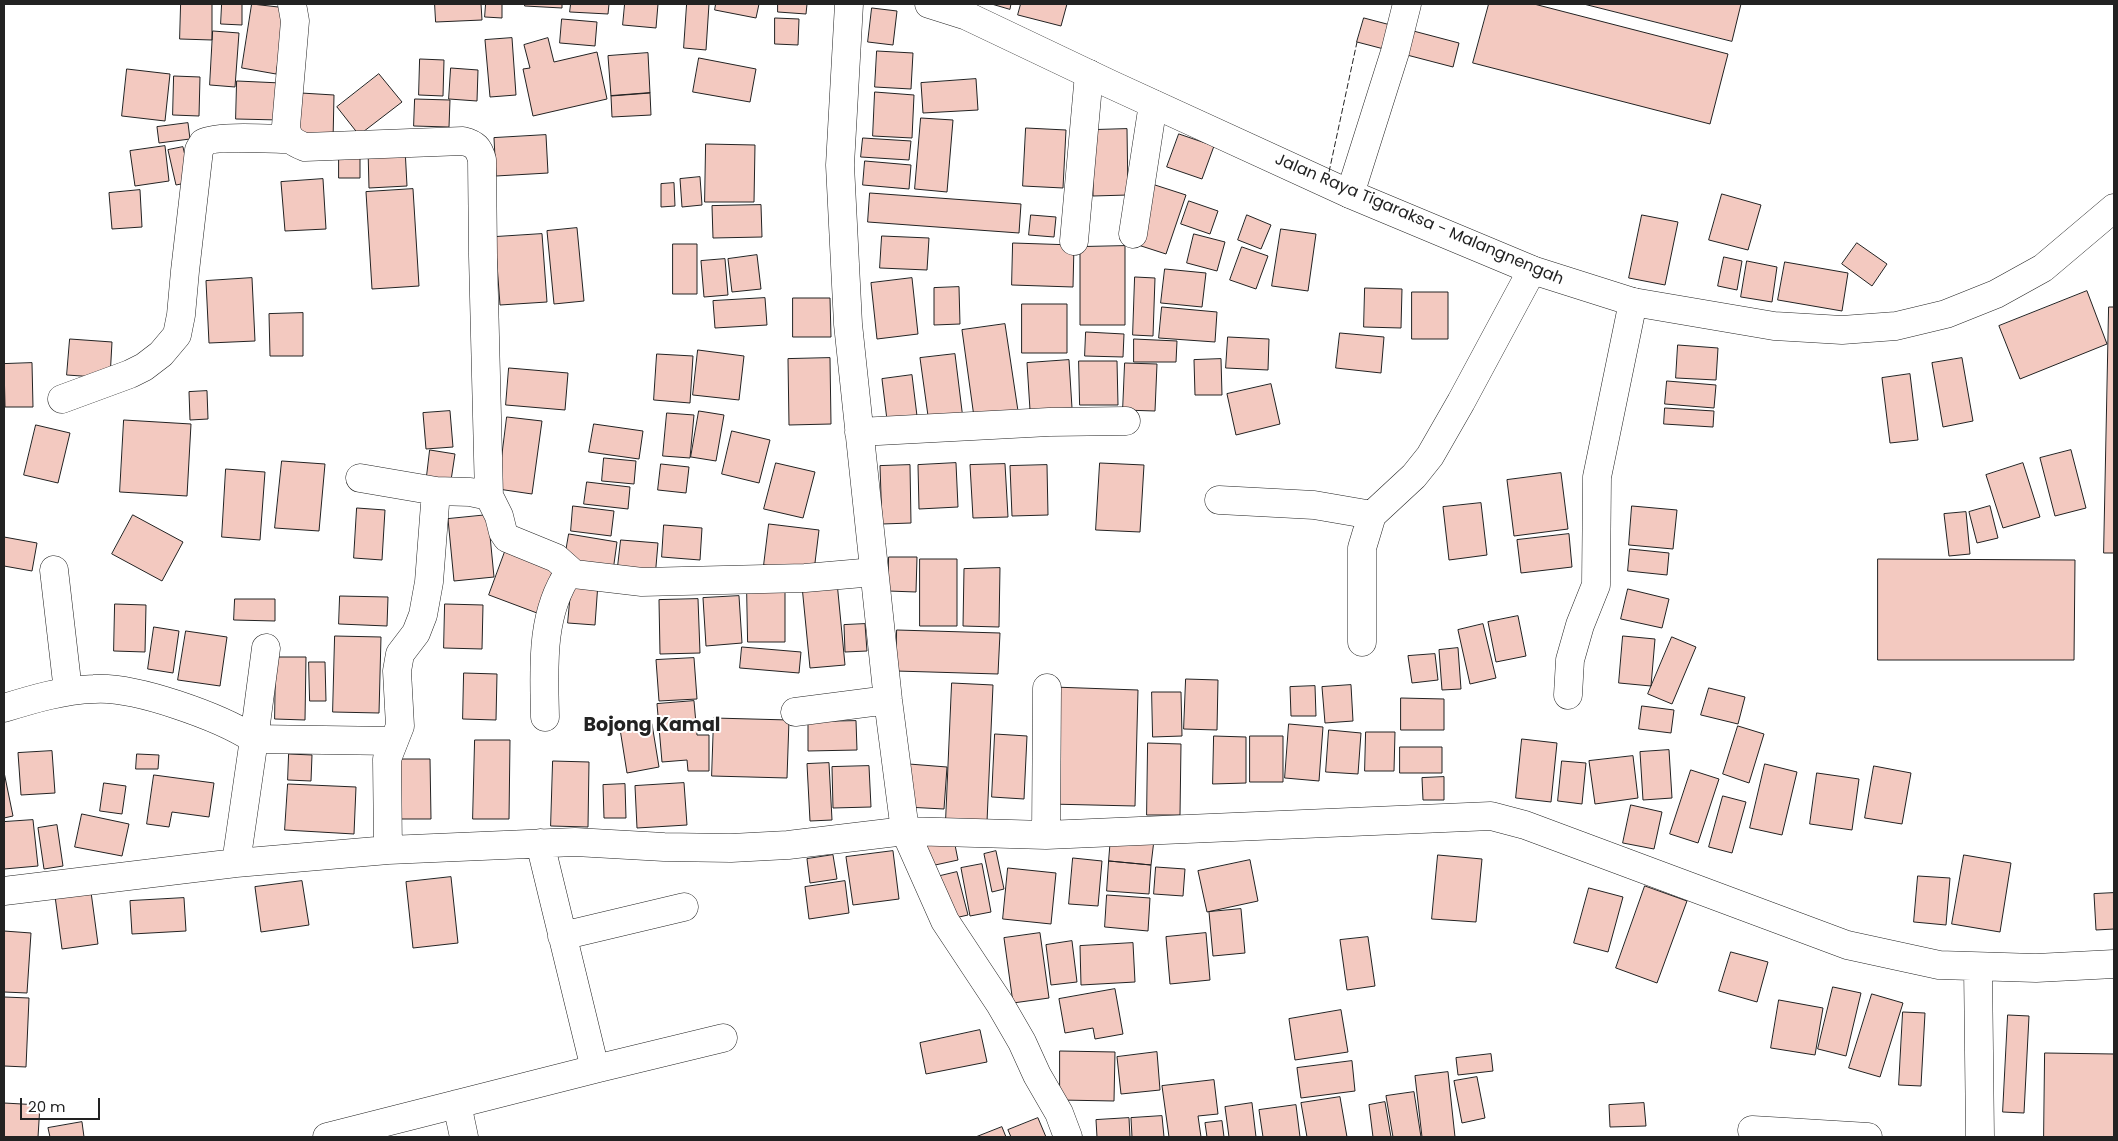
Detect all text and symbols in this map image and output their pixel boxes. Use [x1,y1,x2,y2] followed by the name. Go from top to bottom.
[1272,150,1566,290] street label: Jalan Raya Tigaraksa - Malangnengah
[584,715,720,737] district label: Bojong Kamal
[22,1088,102,1120] scale bar
[28,1096,66,1117] text: 20 m

